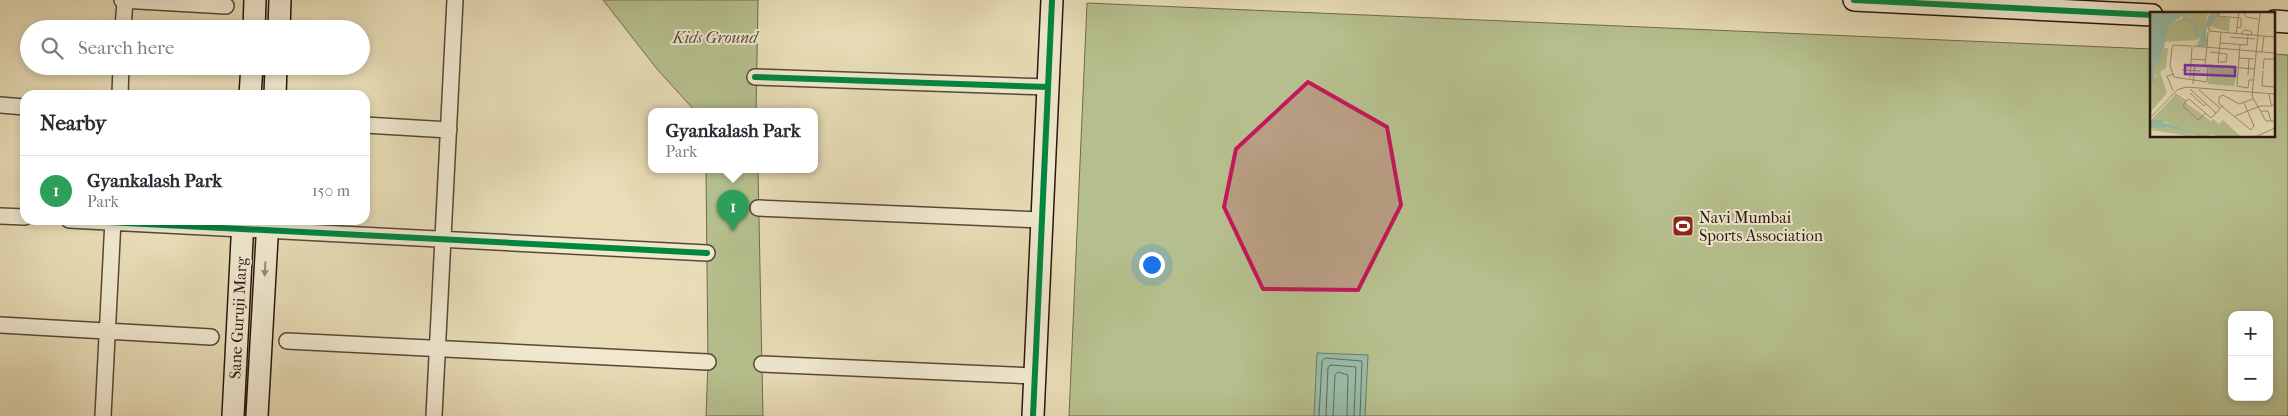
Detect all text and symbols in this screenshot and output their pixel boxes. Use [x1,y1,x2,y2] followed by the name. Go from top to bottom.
[2150,12,2276,138] inset map
[20,20,370,75] search box
[672,28,759,47] park label: Kids Ground
[38,34,66,62] icon: search
[78,37,174,59] text: Search here
[648,108,818,173] popup
[40,111,106,135] text: Nearby
[665,120,801,142] text: Gyankalash Park
[665,142,697,161] text: Park
[87,170,222,192] text: Gyankalash Park
[53,181,59,200] text: 1
[312,181,350,200] text: 150 m
[717,190,749,231] pin: 1
[87,192,119,211] text: Park
[1699,208,1824,245] place label: Navi Mumbai Sports Association
[1671,214,1695,238] sports icon: Navi Mumbai Sports Association
[1139,252,1165,278] your location
[225,256,251,379] street label: Sane Guruji Marg
[261,261,269,277] one-way arrow
[2228,311,2273,401] map controls
[2228,311,2273,356] button: +
[2228,356,2273,401] button: −

